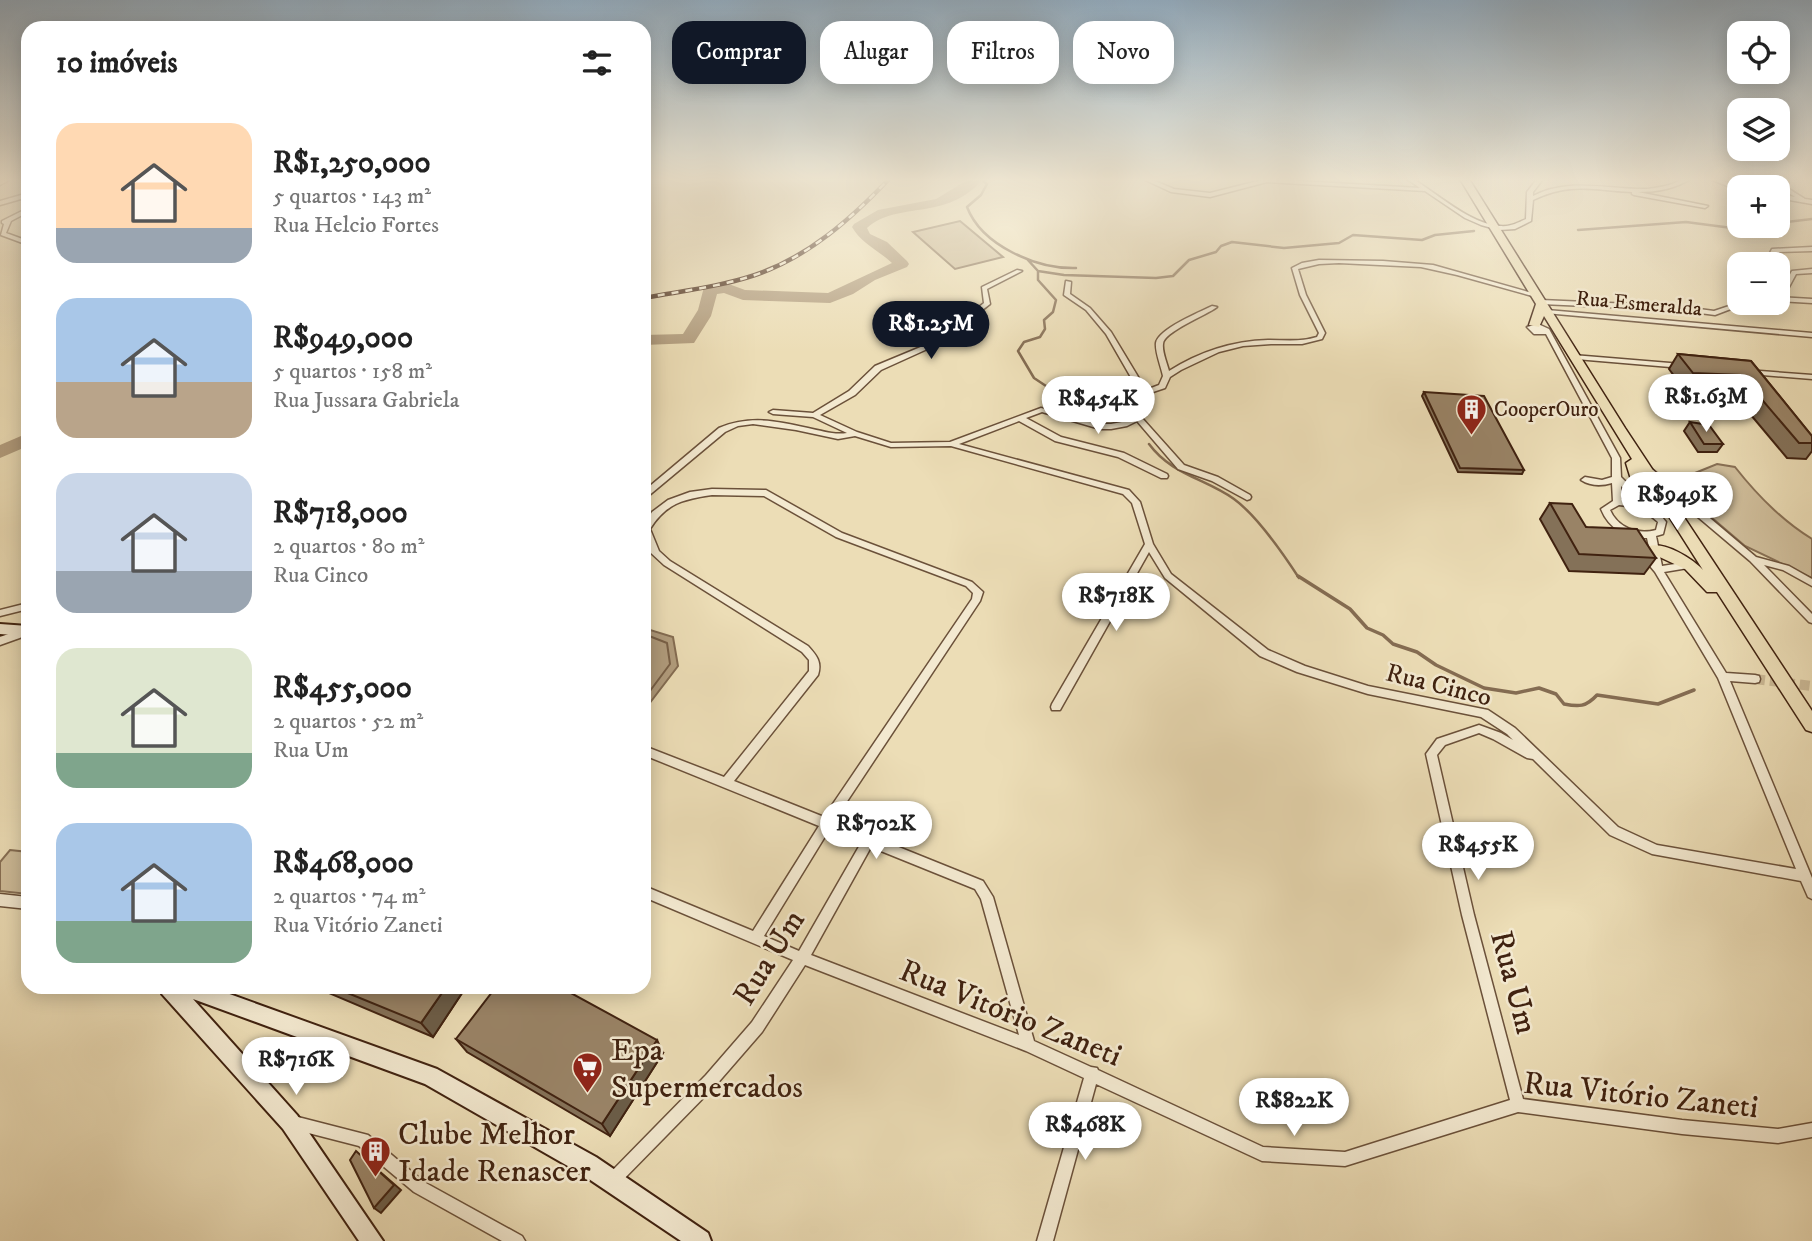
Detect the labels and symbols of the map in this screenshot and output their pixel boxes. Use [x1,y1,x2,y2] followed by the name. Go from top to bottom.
[1575,286,1703,322] street label: Rua Esmeralda
[866,302,996,361] pin: R$1.25M
[1641,374,1771,434] pin: R$1.63M
[1041,376,1155,436] pin: R$454K
[1454,392,1488,436] building icon: CooperOuro
[1494,397,1599,423] place label: CooperOuro
[1620,472,1734,532] pin: R$949K
[1059,574,1173,633] pin: R$718K
[1382,656,1495,714] street label: Rua Cinco
[819,802,933,861] pin: R$702K
[1421,822,1535,882] pin: R$455K
[725,903,815,1013] street label: Rua Um
[1480,926,1546,1039] street label: Rua Um
[893,951,1127,1077] street label: Rua Vitório Zaneti
[611,1031,803,1108] place label: Epa Supermercados
[239,1038,353,1097] pin: R$716K
[571,1050,605,1094] supermarket icon: Epa Supermercados
[1521,1064,1760,1128] street label: Rua Vitório Zaneti
[1237,1078,1351,1138] pin: R$822K
[1028,1102,1142,1162] pin: R$468K
[398,1115,591,1192] place label: Clube Melhor Idade Renascer
[358,1134,392,1178] building icon: Clube Melhor Idade Renascer

